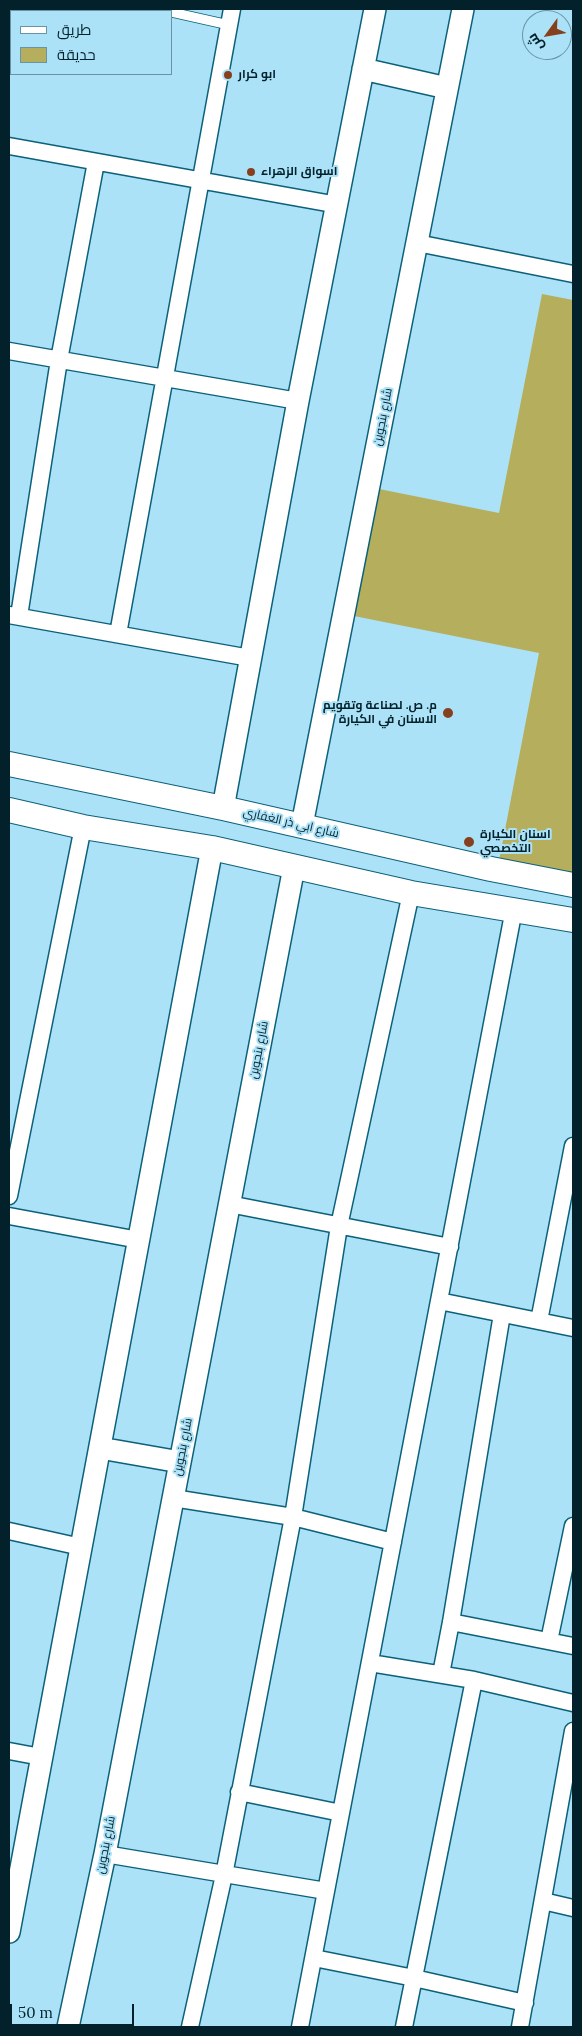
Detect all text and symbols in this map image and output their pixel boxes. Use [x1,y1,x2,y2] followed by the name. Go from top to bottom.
[10,10,172,75] legend
[522,10,572,60] north arrow
[57,20,91,39] text: طريق
[523,30,548,55] text: ش
[57,45,96,64] text: حديقة
[238,68,276,82] place label: ابو كرار
[222,69,234,81] marker: ابو كرار
[261,165,338,179] place label: اسواق الزهراء
[245,166,257,178] marker: اسواق الزهراء
[370,387,396,447] street label: شارع بنجوين
[323,699,437,727] place label: م. ص. لصناعة وتقويم الاسنان في الكيارة
[441,706,455,720] marker: م. ص. لصناعة وتقويم الاسنان في الكيارة
[242,805,340,841] street label: شارع ابي ذر الغفاري
[480,828,551,856] place label: اسنان الكيارة التخصصي
[462,835,476,849] marker: اسنان الكيارة التخصصي
[246,1020,272,1080] street label: شارع بنجوين
[170,1417,196,1477] street label: شارع بنجوين
[93,1815,119,1875] street label: شارع بنجوين
[12,1994,136,2026] scale bar
[18,2003,53,2022] text: 50 m

